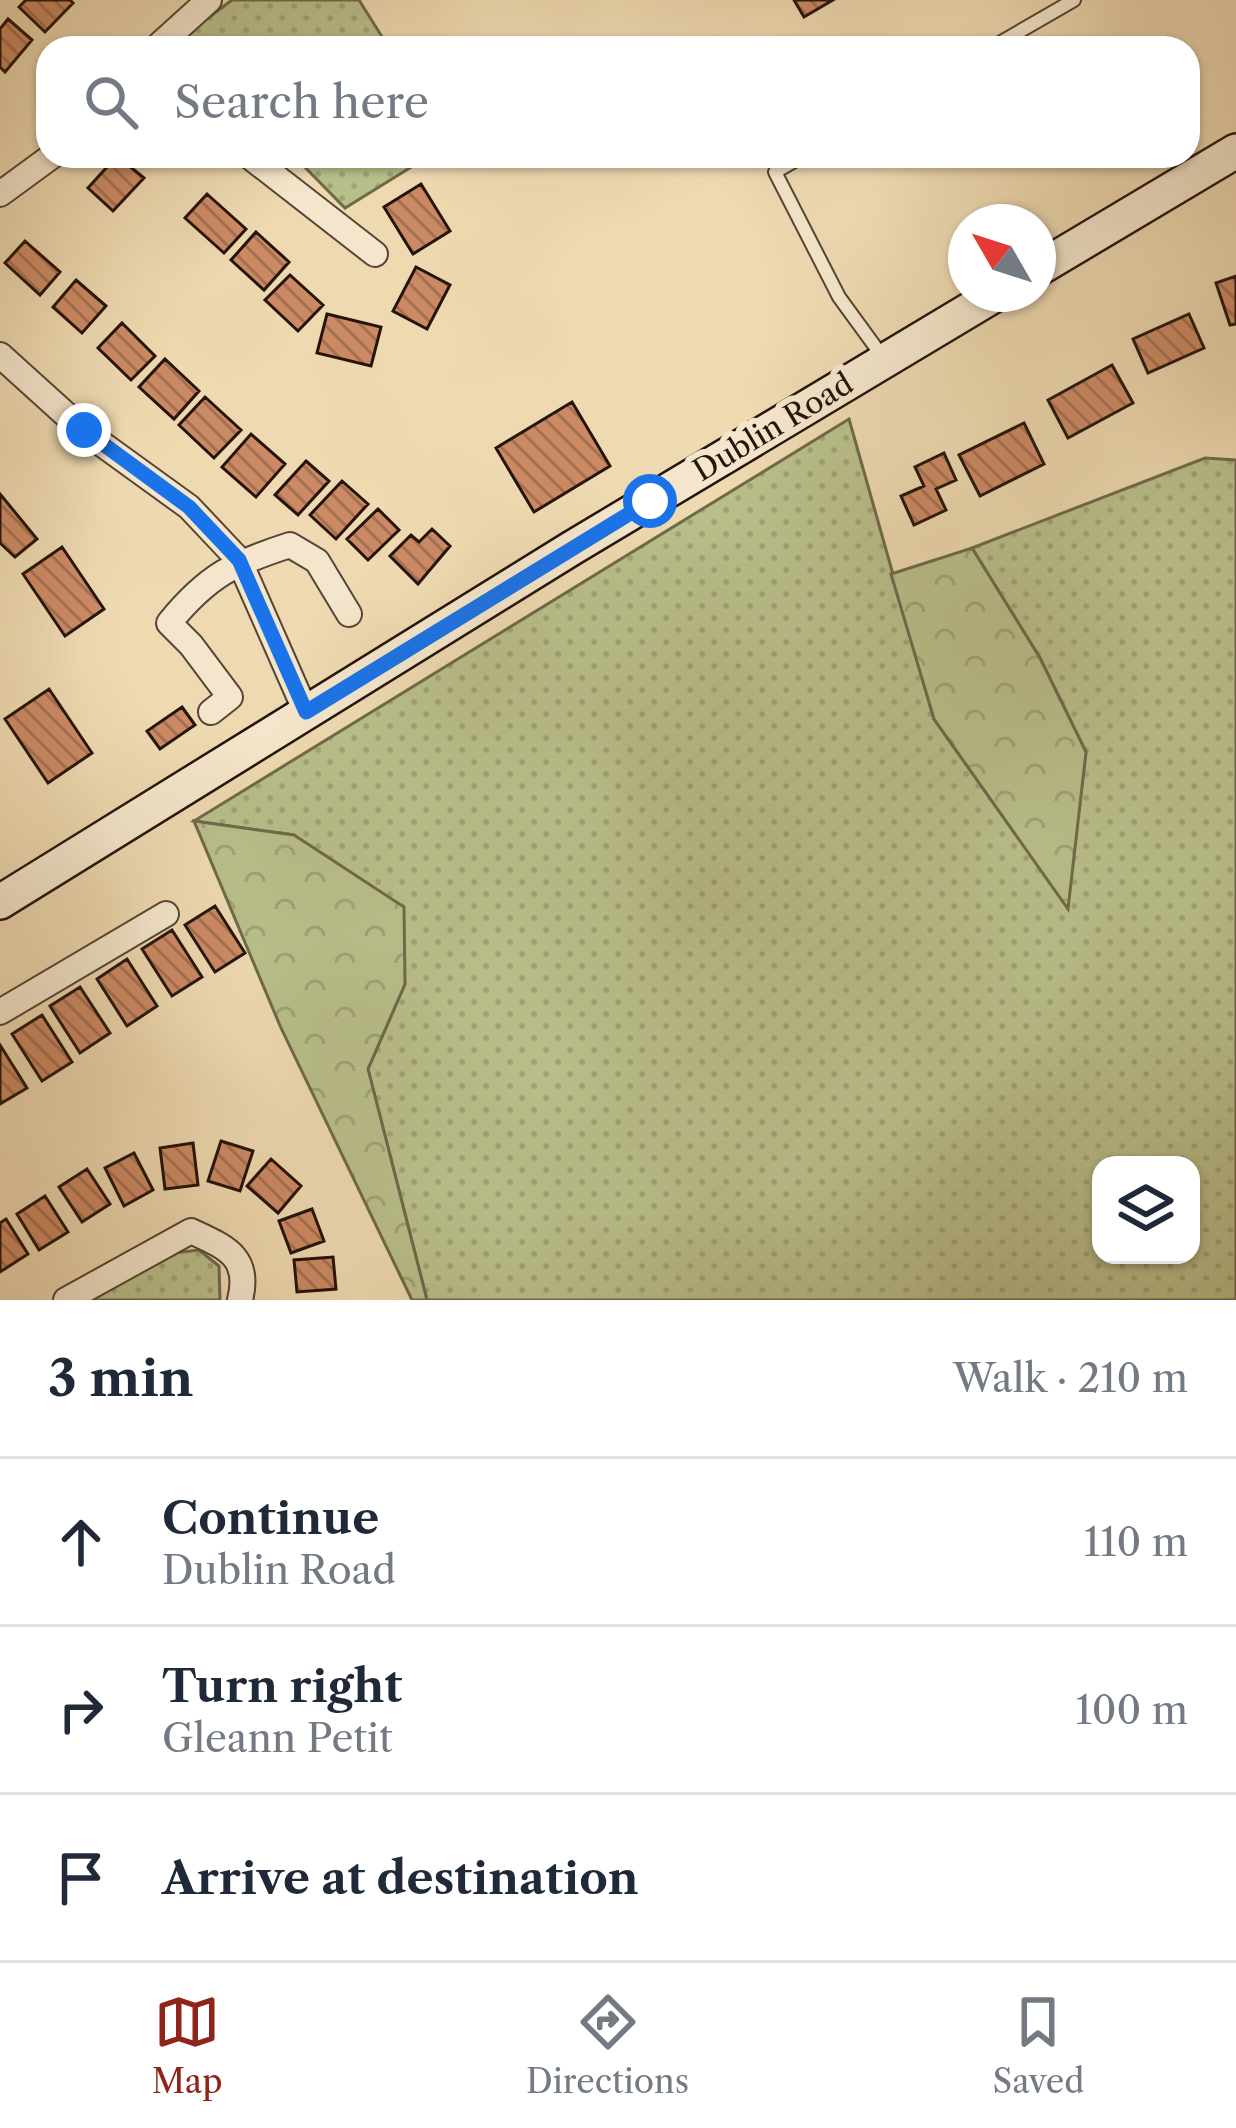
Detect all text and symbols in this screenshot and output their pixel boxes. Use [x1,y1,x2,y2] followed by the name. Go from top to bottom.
[36,36,1200,168] search box
[78,69,144,135] icon: search
[174,74,429,130] text: Search here
[948,204,1056,312] north arrow
[686,365,860,489] street label: Dublin Road
[57,403,111,457] route end
[623,474,677,528] route start
[1092,1156,1200,1264] map controls
[1092,1156,1200,1264] button: layers
[48,1347,194,1409] text: 3 min
[953,1354,1188,1402] text: Walk · 210 m
[162,1490,379,1546] text: Continue
[48,1509,114,1575] icon: ahead
[1084,1518,1188,1566] text: 110 m
[162,1546,396,1594] text: Dublin Road
[162,1658,402,1714] text: Turn right
[48,1677,114,1743] icon: right
[1075,1686,1188,1734] text: 100 m
[162,1714,393,1762] text: Gleann Petit
[48,1845,114,1911] icon: arrive
[162,1850,639,1906] text: Arrive at destination
[152,1989,223,2102] tab: Map
[526,1989,689,2102] tab: Directions
[993,1989,1084,2102] tab: Saved

